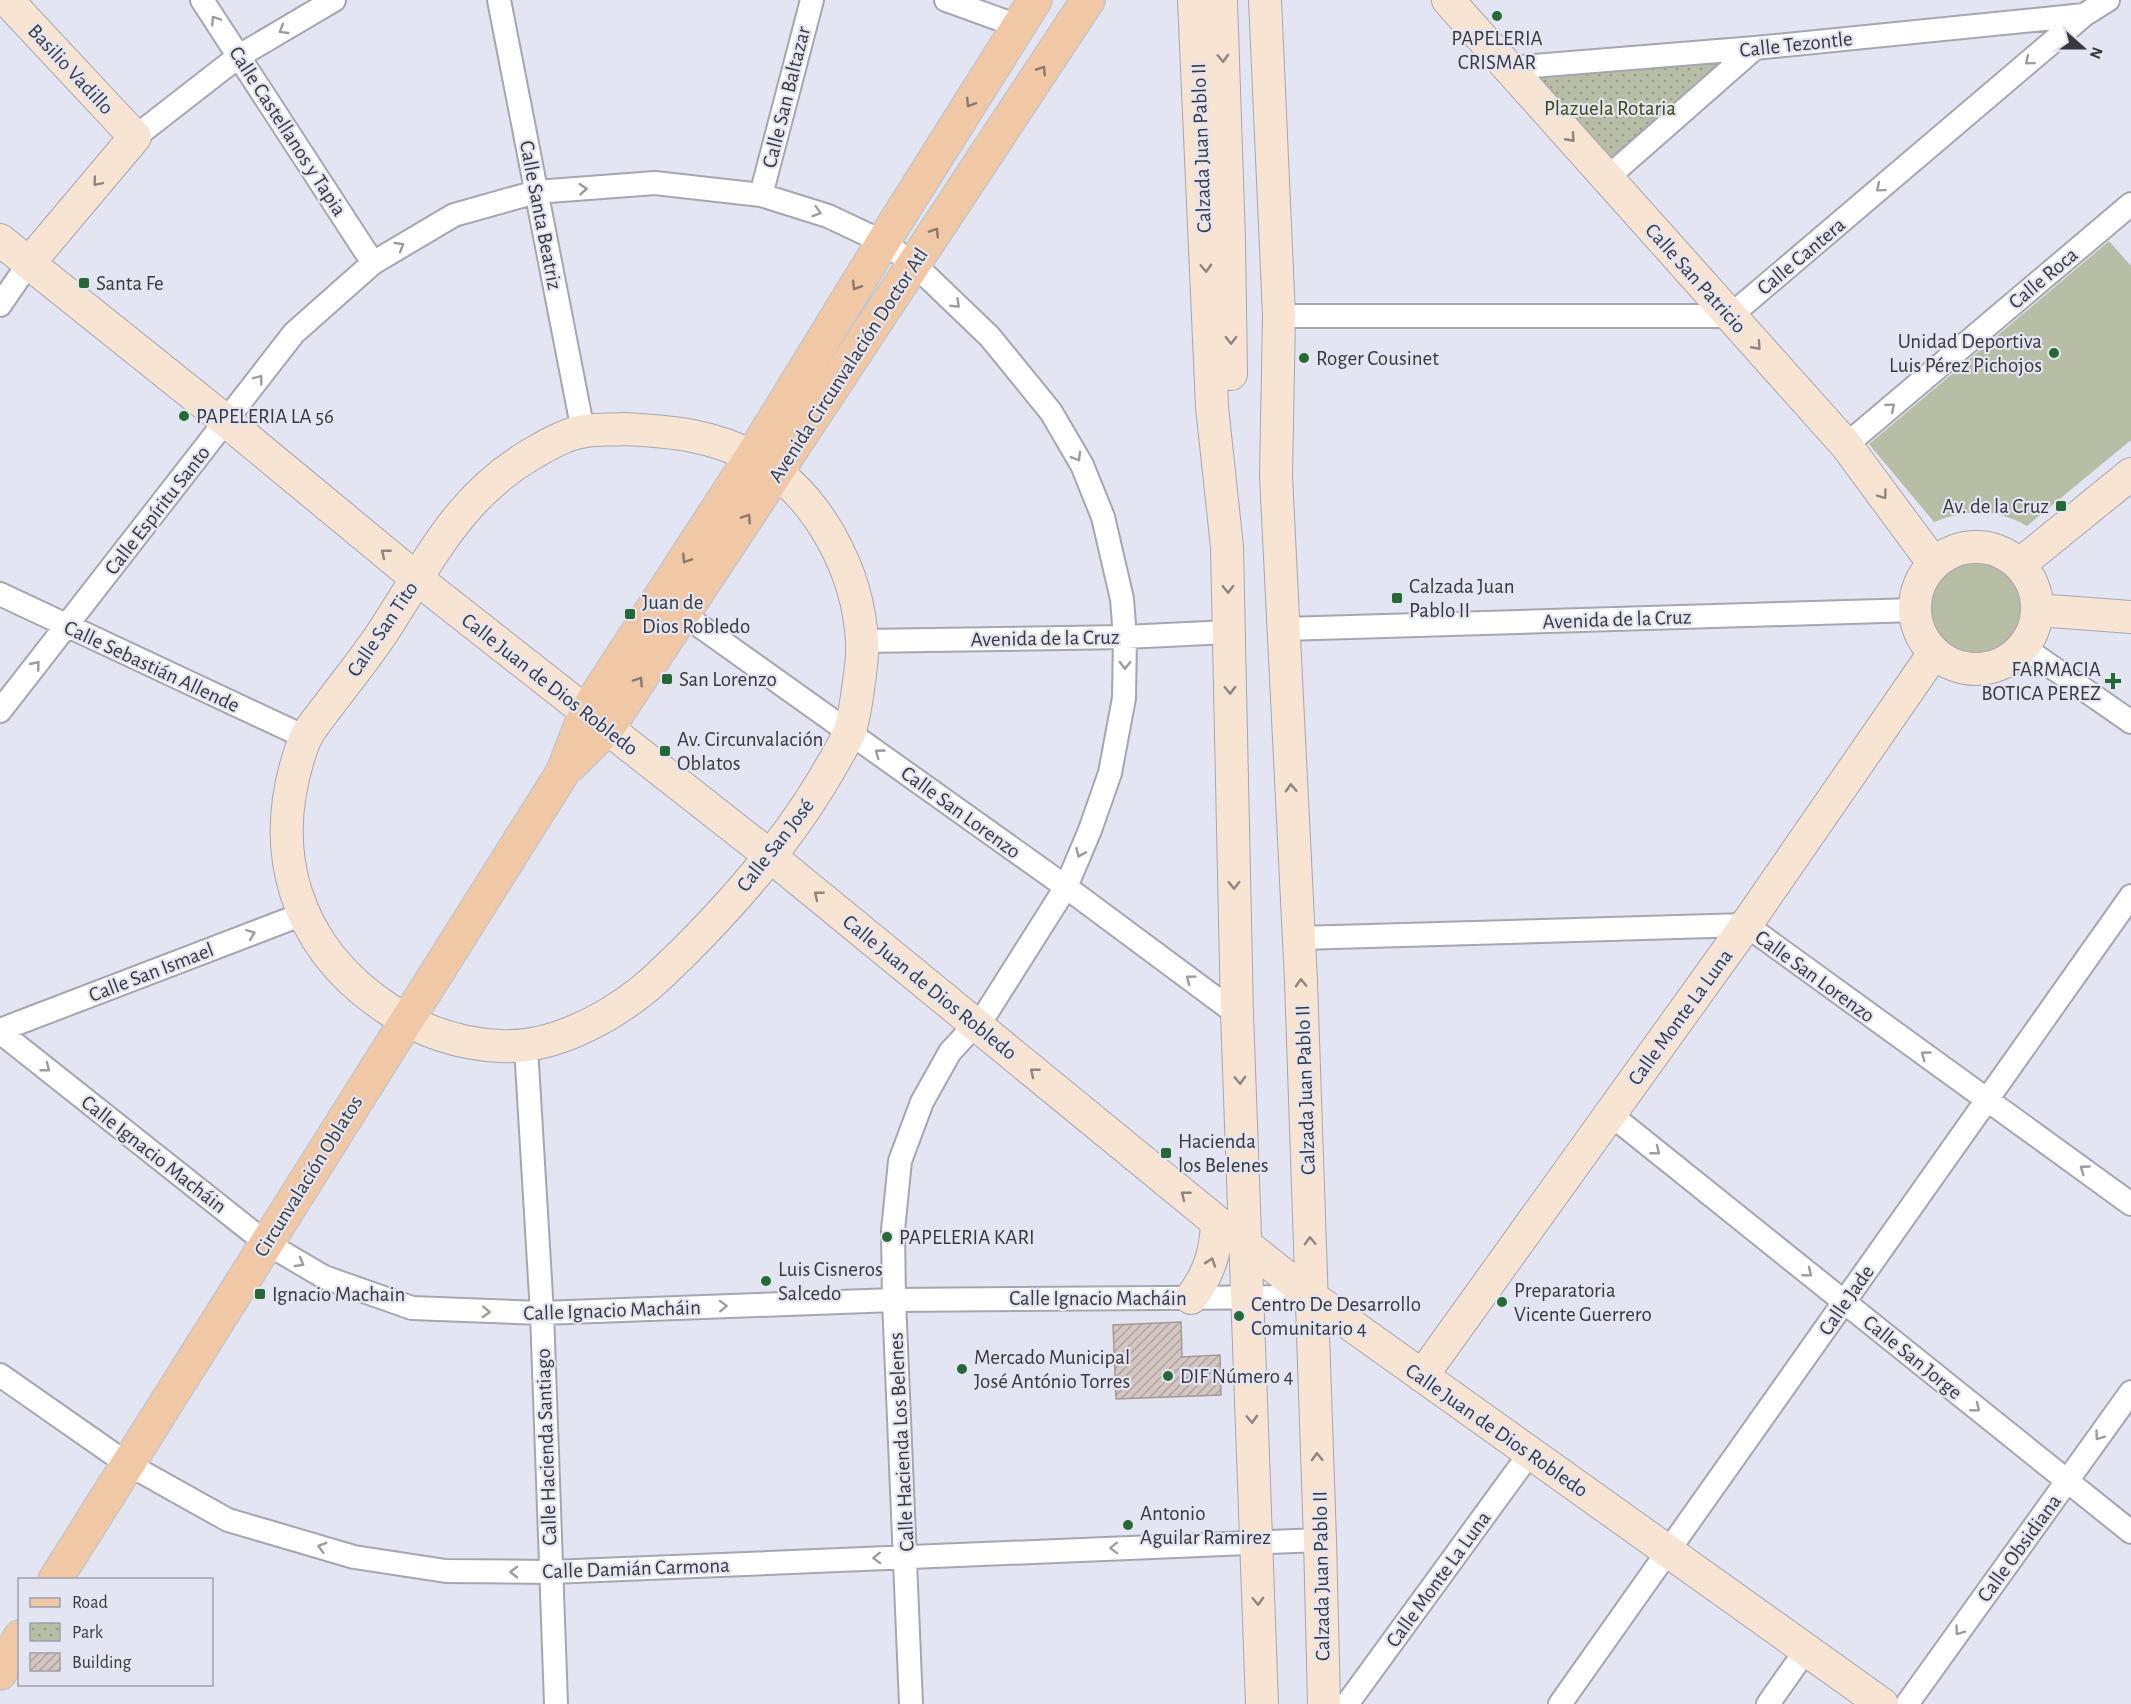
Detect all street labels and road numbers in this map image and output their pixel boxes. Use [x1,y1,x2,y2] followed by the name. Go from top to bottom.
[24,20,118,119] street label: Basilio Vadillo
[759,24,814,170] street label: Calle San Baltazar
[1738,28,1854,61] street label: Calle Tezontle
[225,43,350,220] street label: Calle Castellanos y Tapia
[1188,63,1215,233] street label: Calzada Juan Pablo II
[516,139,565,291] street label: Calle Santa Beatriz
[1753,214,1850,299] street label: Calle Cantera
[1641,219,1750,337] street label: Calle San Patricio
[2005,243,2082,313] street label: Calle Roca
[765,244,932,486] street label: Avenida Circunvalación Doctor Atl
[101,442,214,579] street label: Calle Espíritu Santo
[343,578,422,681] street label: Calle San Tito
[1542,606,1692,633] street label: Avenida de la Cruz
[458,609,642,760] street label: Calle Juan de Dios Robledo
[61,617,243,716] street label: Calle Sebastián Allende
[970,627,1120,650] street label: Avenida de la Cruz
[897,762,1024,863] street label: Calle San Lorenzo
[733,795,818,896] street label: Calle San José
[839,911,1021,1064] street label: Calle Juan de Dios Robledo
[1751,926,1878,1027] street label: Calle San Lorenzo
[86,939,216,1006] street label: Calle San Ismael
[1624,945,1737,1089] street label: Calle Monte La Luna
[1292,1005,1319,1175] street label: Calzada Juan Pablo II
[77,1091,230,1217] street label: Calle Ignacio Macháin
[250,1092,367,1261] street label: Circunvalación Oblatos
[1815,1261,1878,1339] street label: Calle Jade
[1009,1288,1187,1309] street label: Calle Ignacio Macháin
[523,1297,701,1324] street label: Calle Ignacio Macháin
[1859,1311,1966,1403] street label: Calle San Jorge
[885,1332,918,1552] street label: Calle Hacienda Los Belenes
[533,1348,560,1546] street label: Calle Hacienda Santiago
[1402,1360,1592,1501] street label: Calle Juan de Dios Robledo
[1974,1490,2065,1606] street label: Calle Obsidiana
[1310,1491,1333,1661] street label: Calzada Juan Pablo II
[1382,1507,1495,1651] street label: Calle Monte La Luna
[542,1555,730,1582] street label: Calle Damián Carmona

